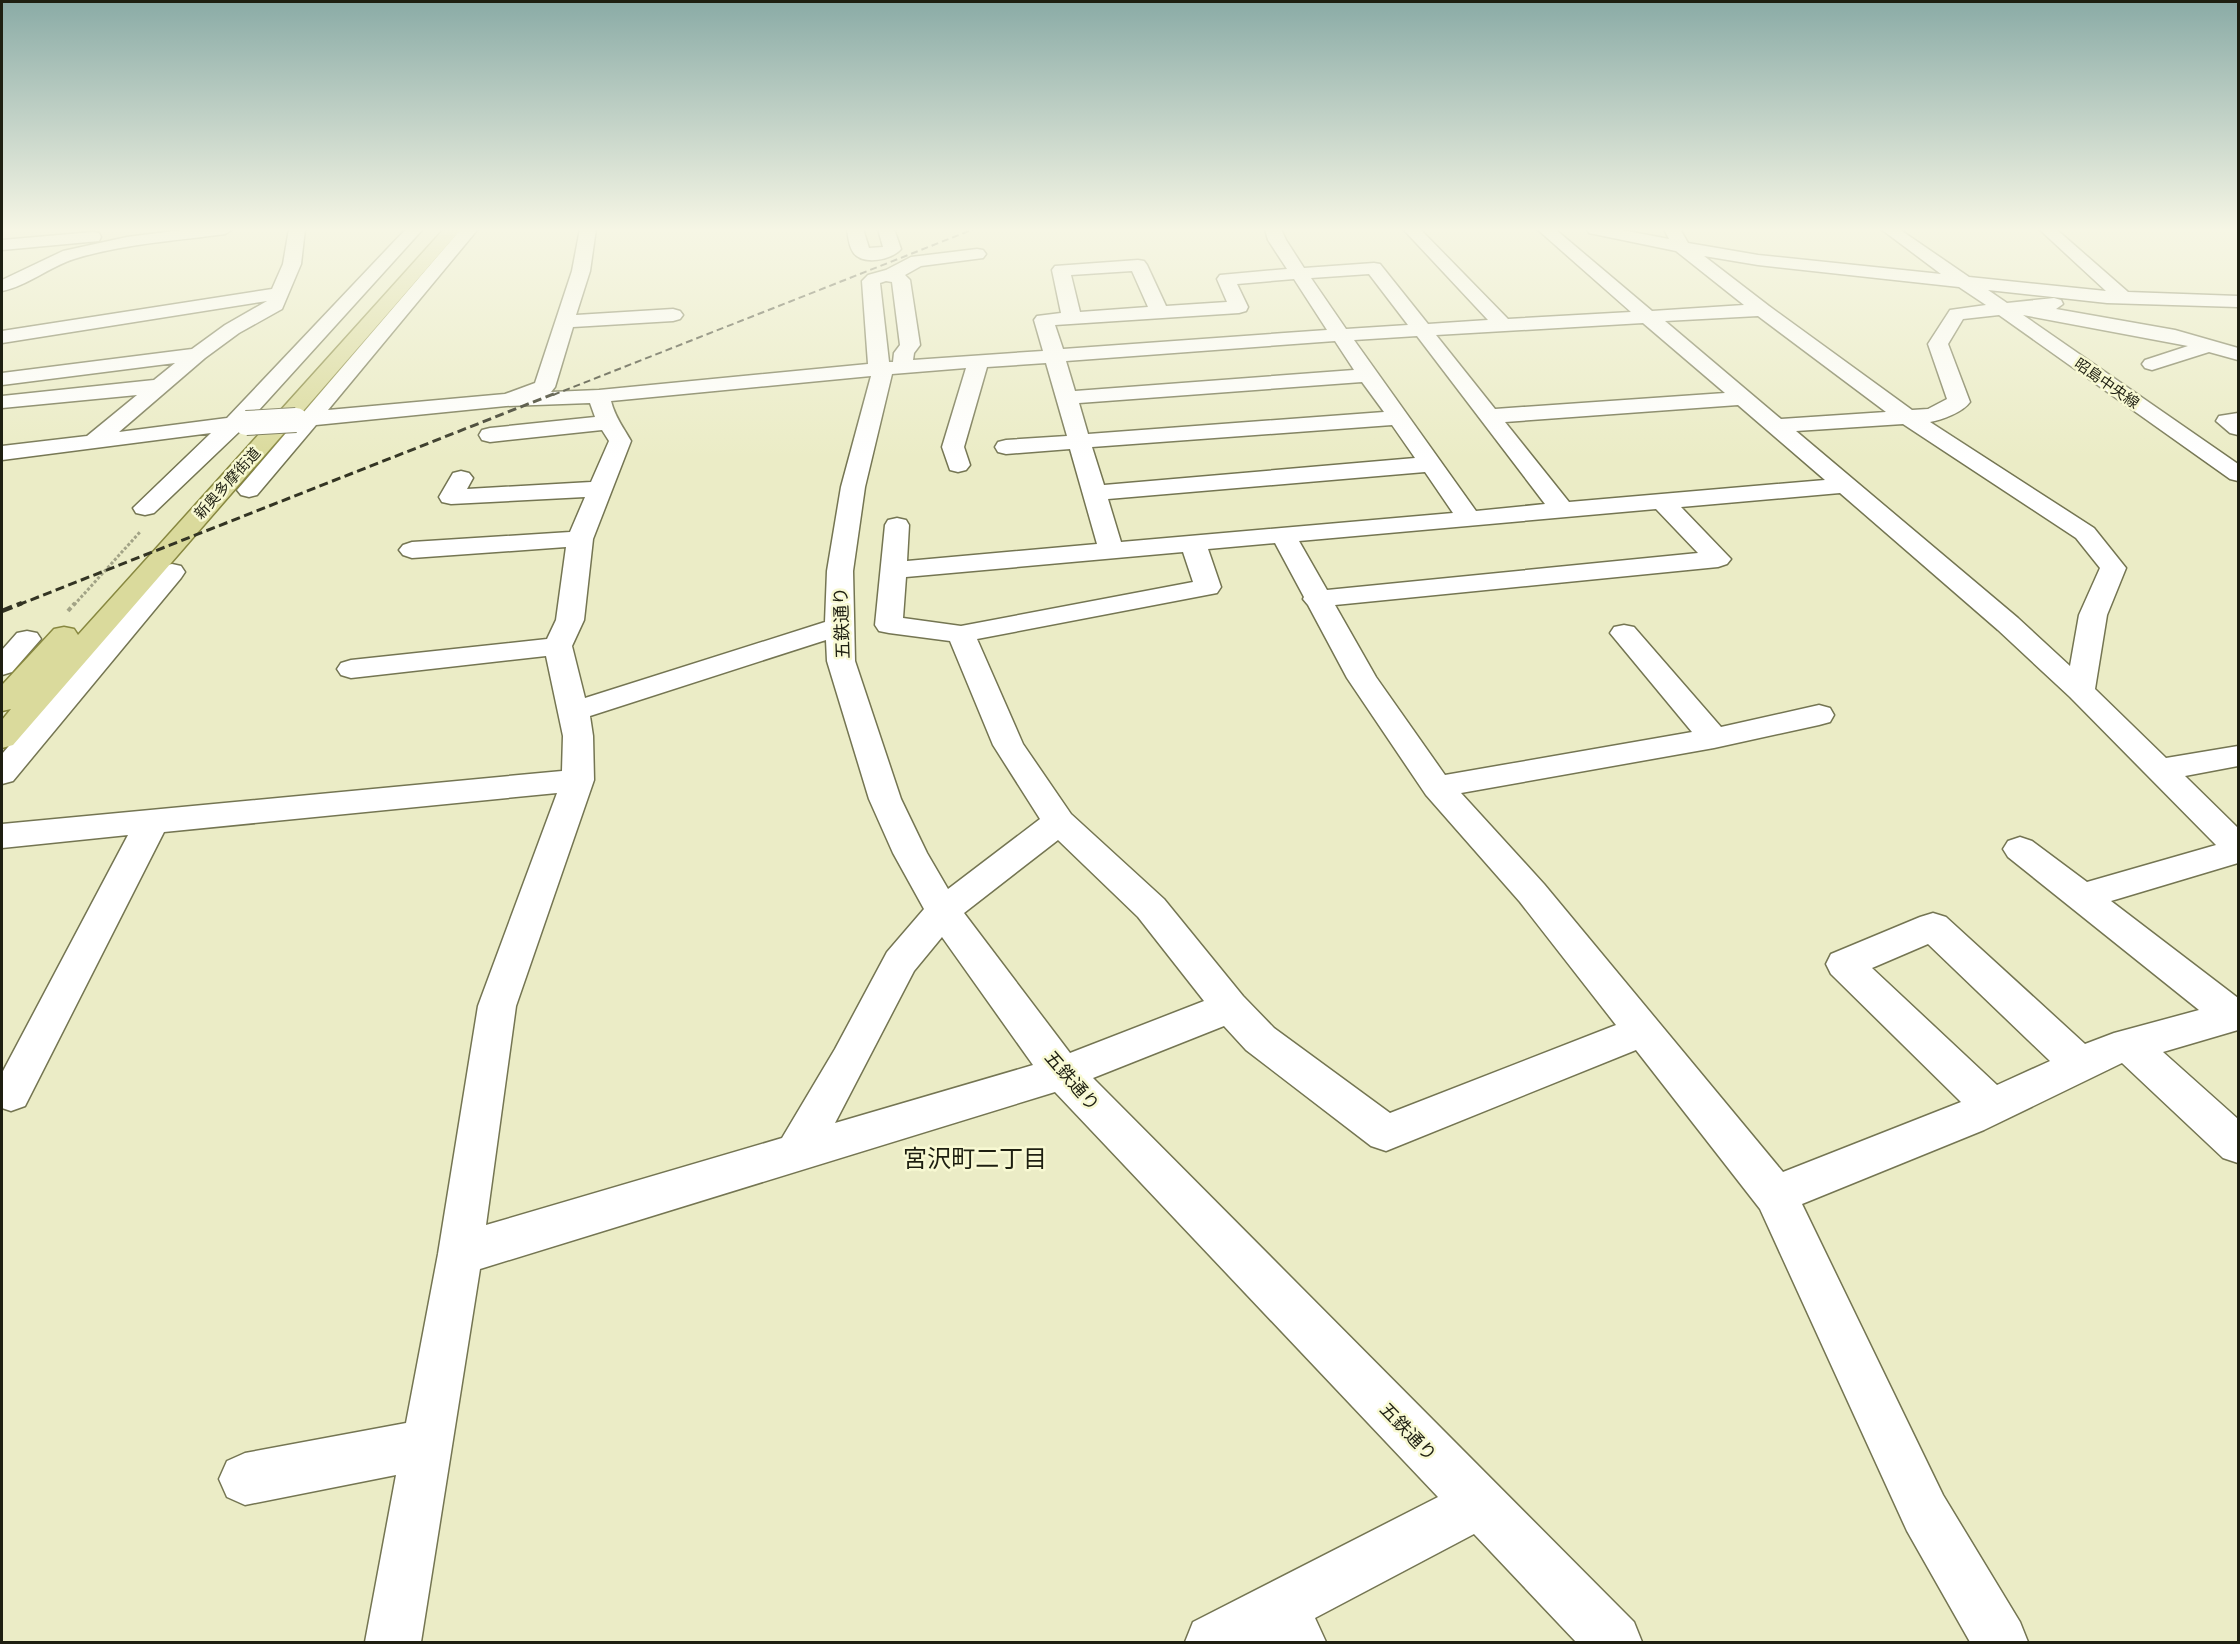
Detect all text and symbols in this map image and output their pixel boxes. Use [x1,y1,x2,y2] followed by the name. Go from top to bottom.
[2071,355,2143,411] street label: 昭島中央線
[191,444,263,522] street label: 新奥多摩街道
[831,587,853,659] street label: 五鉄通り
[1041,1047,1103,1115] street label: 五鉄通り
[903,1145,1047,1172] district label: 宮沢町二丁目
[1376,1399,1440,1465] street label: 五鉄通り

